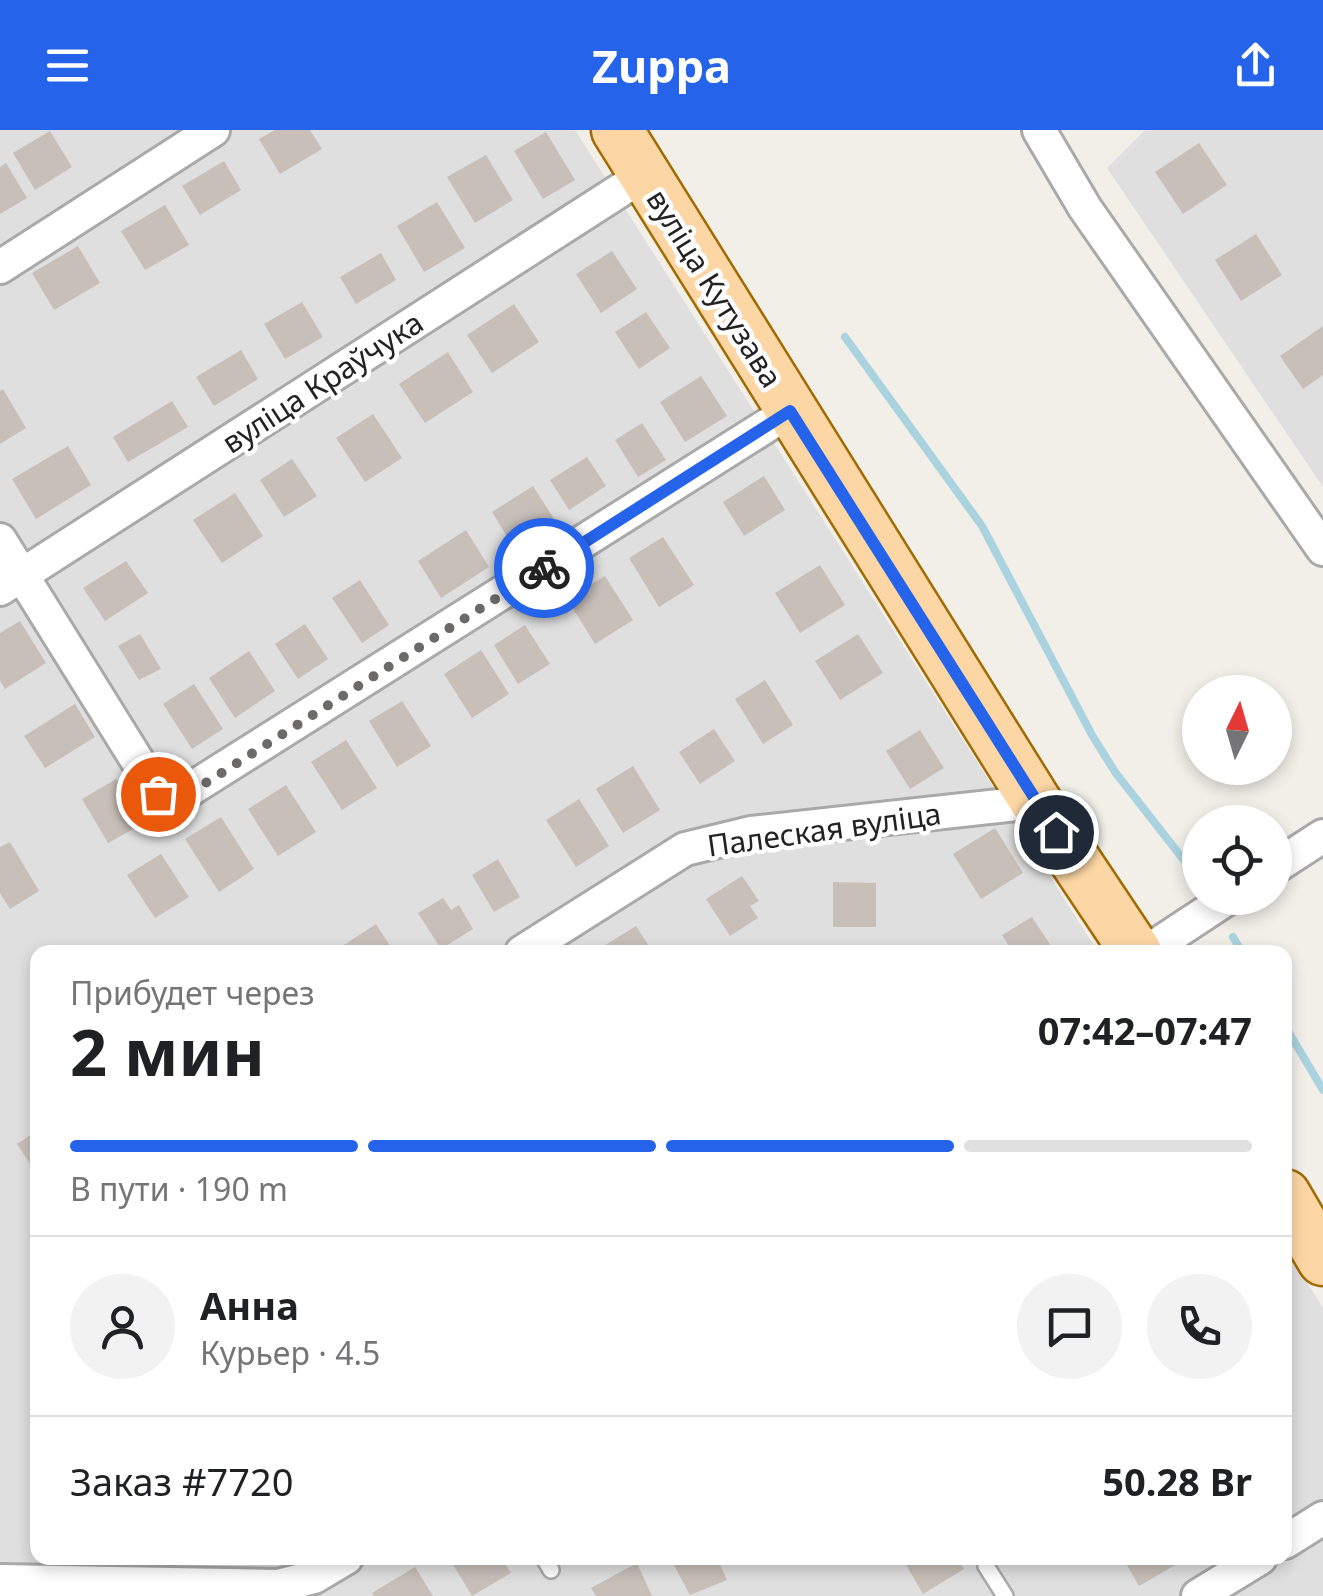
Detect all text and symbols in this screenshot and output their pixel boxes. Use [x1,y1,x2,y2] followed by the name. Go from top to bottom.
[592,35,731,96] text: Zuppa
[40,38,95,93] icon: menu
[1228,38,1283,93] icon: share
[638,181,792,395] street label: вуліца Кутузава
[213,302,431,462] street label: вуліца Краўчука
[494,518,594,618] courier
[517,541,572,596] icon: bike
[1182,675,1292,785] north arrow
[1182,675,1292,915] map controls
[116,752,201,837] pin
[131,767,186,822] icon: bag
[1014,790,1099,875] pin
[705,792,943,866] street label: Палеская вуліца
[1029,805,1084,860] icon: home
[1182,805,1292,915] button: locate
[70,971,315,1014] text: Прибудет через
[1038,1004,1252,1056] text: 07:42–07:47
[70,1007,265,1095] text: 2 мин
[70,1167,288,1210] text: В пути · 190 m
[70,1274,175,1379] button: person
[1017,1274,1122,1379] button: chat
[1147,1274,1252,1379] button: phone
[200,1279,299,1331] text: Анна
[200,1331,380,1374] text: Курьер · 4.5
[70,1455,294,1507] text: Заказ #7720
[1102,1455,1252,1507] text: 50.28 Br

